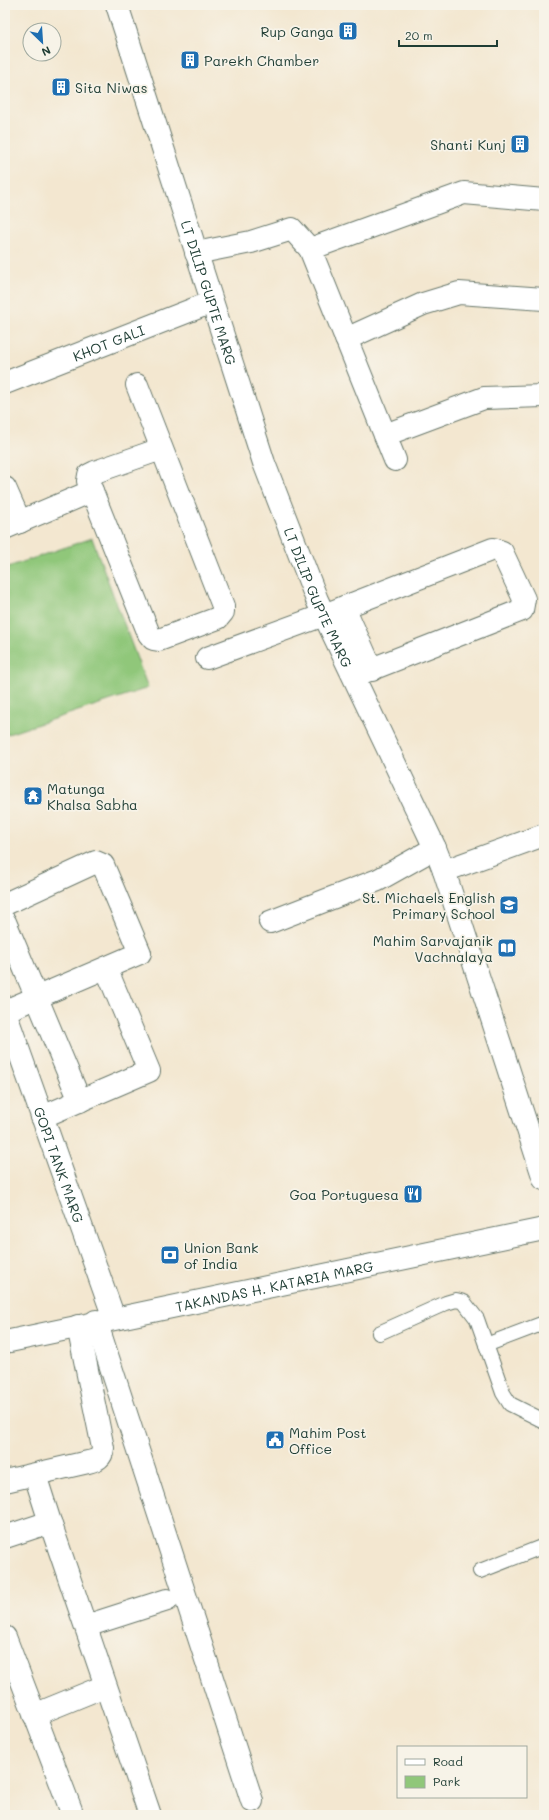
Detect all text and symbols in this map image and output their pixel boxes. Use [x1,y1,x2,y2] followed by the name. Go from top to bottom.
[337,20,359,42] building icon: Rup Ganga
[22,22,62,62] north arrow
[261,22,334,41] place label: Rup Ganga
[399,22,497,48] scale bar
[405,27,433,43] text: 20 m
[39,43,53,60] text: N
[179,49,201,71] building icon: Parekh Chamber
[204,51,319,70] place label: Parekh Chamber
[50,76,72,98] building icon: Sita Niwas
[75,78,148,97] place label: Sita Niwas
[509,133,531,155] building icon: Shanti Kunj
[430,135,506,154] place label: Shanti Kunj
[177,218,241,367] street label: LT DILIP GUPTE MARG
[70,320,147,365] street label: KHOT GALI
[280,524,357,670] street label: LT DILIP GUPTE MARG
[47,779,138,814] place label: Matunga Khalsa Sabha
[22,785,44,807] temple icon: Matunga Khalsa Sabha
[362,888,495,923] place label: St. Michaels English Primary School
[498,894,520,916] school or university icon: St. Michaels English Primary School
[373,931,493,966] place label: Mahim Sarvajanik Vachnalaya
[496,937,518,959] library icon: Mahim Sarvajanik Vachnalaya
[30,1104,89,1225] street label: GOPI TANK MARG
[402,1183,424,1205] restaurant icon: Goa Portuguesa
[289,1185,399,1204] place label: Goa Portuguesa
[184,1238,259,1273] place label: Union Bank of India
[159,1244,181,1266] bank icon: Union Bank of India
[174,1256,375,1316] street label: TAKANDAS H. KATARIA MARG
[289,1423,367,1458] place label: Mahim Post Office
[264,1429,286,1451] public building icon: Mahim Post Office
[397,1746,527,1798] legend
[433,1753,463,1769] text: Road
[433,1773,460,1789] text: Park

